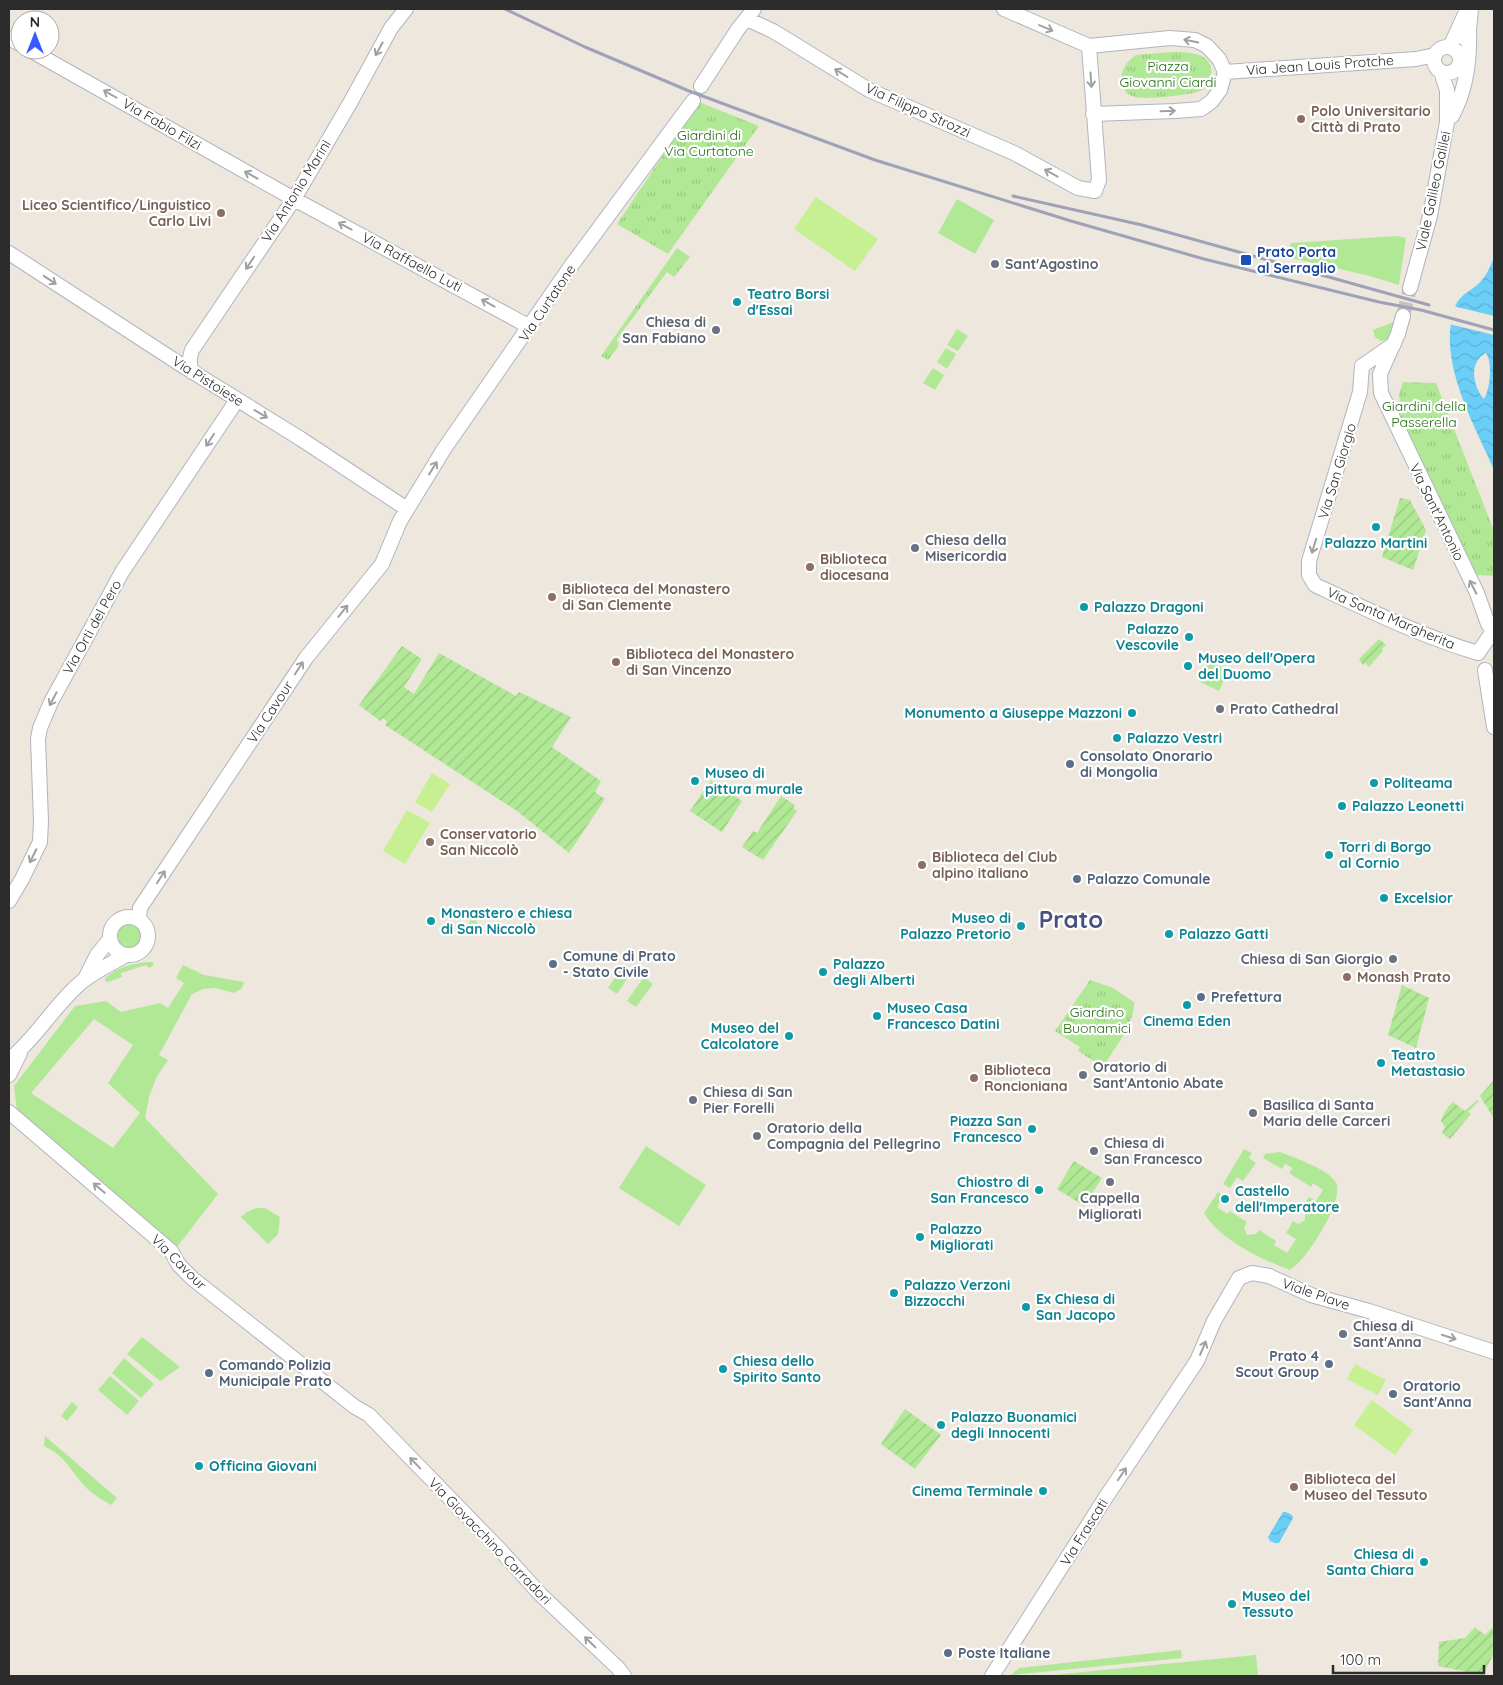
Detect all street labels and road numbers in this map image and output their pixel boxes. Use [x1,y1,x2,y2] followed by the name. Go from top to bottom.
[1246,51,1394,79] street label: Via Jean Louis Protche
[863,79,973,141] street label: Via Filippo Strozzi
[119,94,205,154] street label: Via Fabio Filzi
[1412,129,1454,253] street label: Viale Galileo Galilei
[257,136,335,246] street label: Via Antonio Marini
[359,228,465,296] street label: Via Raffaello Luti
[515,261,580,345] street label: Via Curtatone
[169,352,247,410] street label: Via Pistoiese
[1314,421,1360,521] street label: Via San Giorgio
[1406,460,1468,564] street label: Via Sant'Antonio
[59,577,125,677] street label: Via Orti del Pero
[1324,583,1458,653] street label: Via Santa Margherita
[243,677,297,747] street label: Via Cavour
[147,1230,211,1294] street label: Via Cavour
[1280,1274,1352,1314] street label: Viale Piave
[425,1474,555,1608] street label: Via Giovacchino Carradori
[1056,1495,1112,1569] street label: Via Frascati

